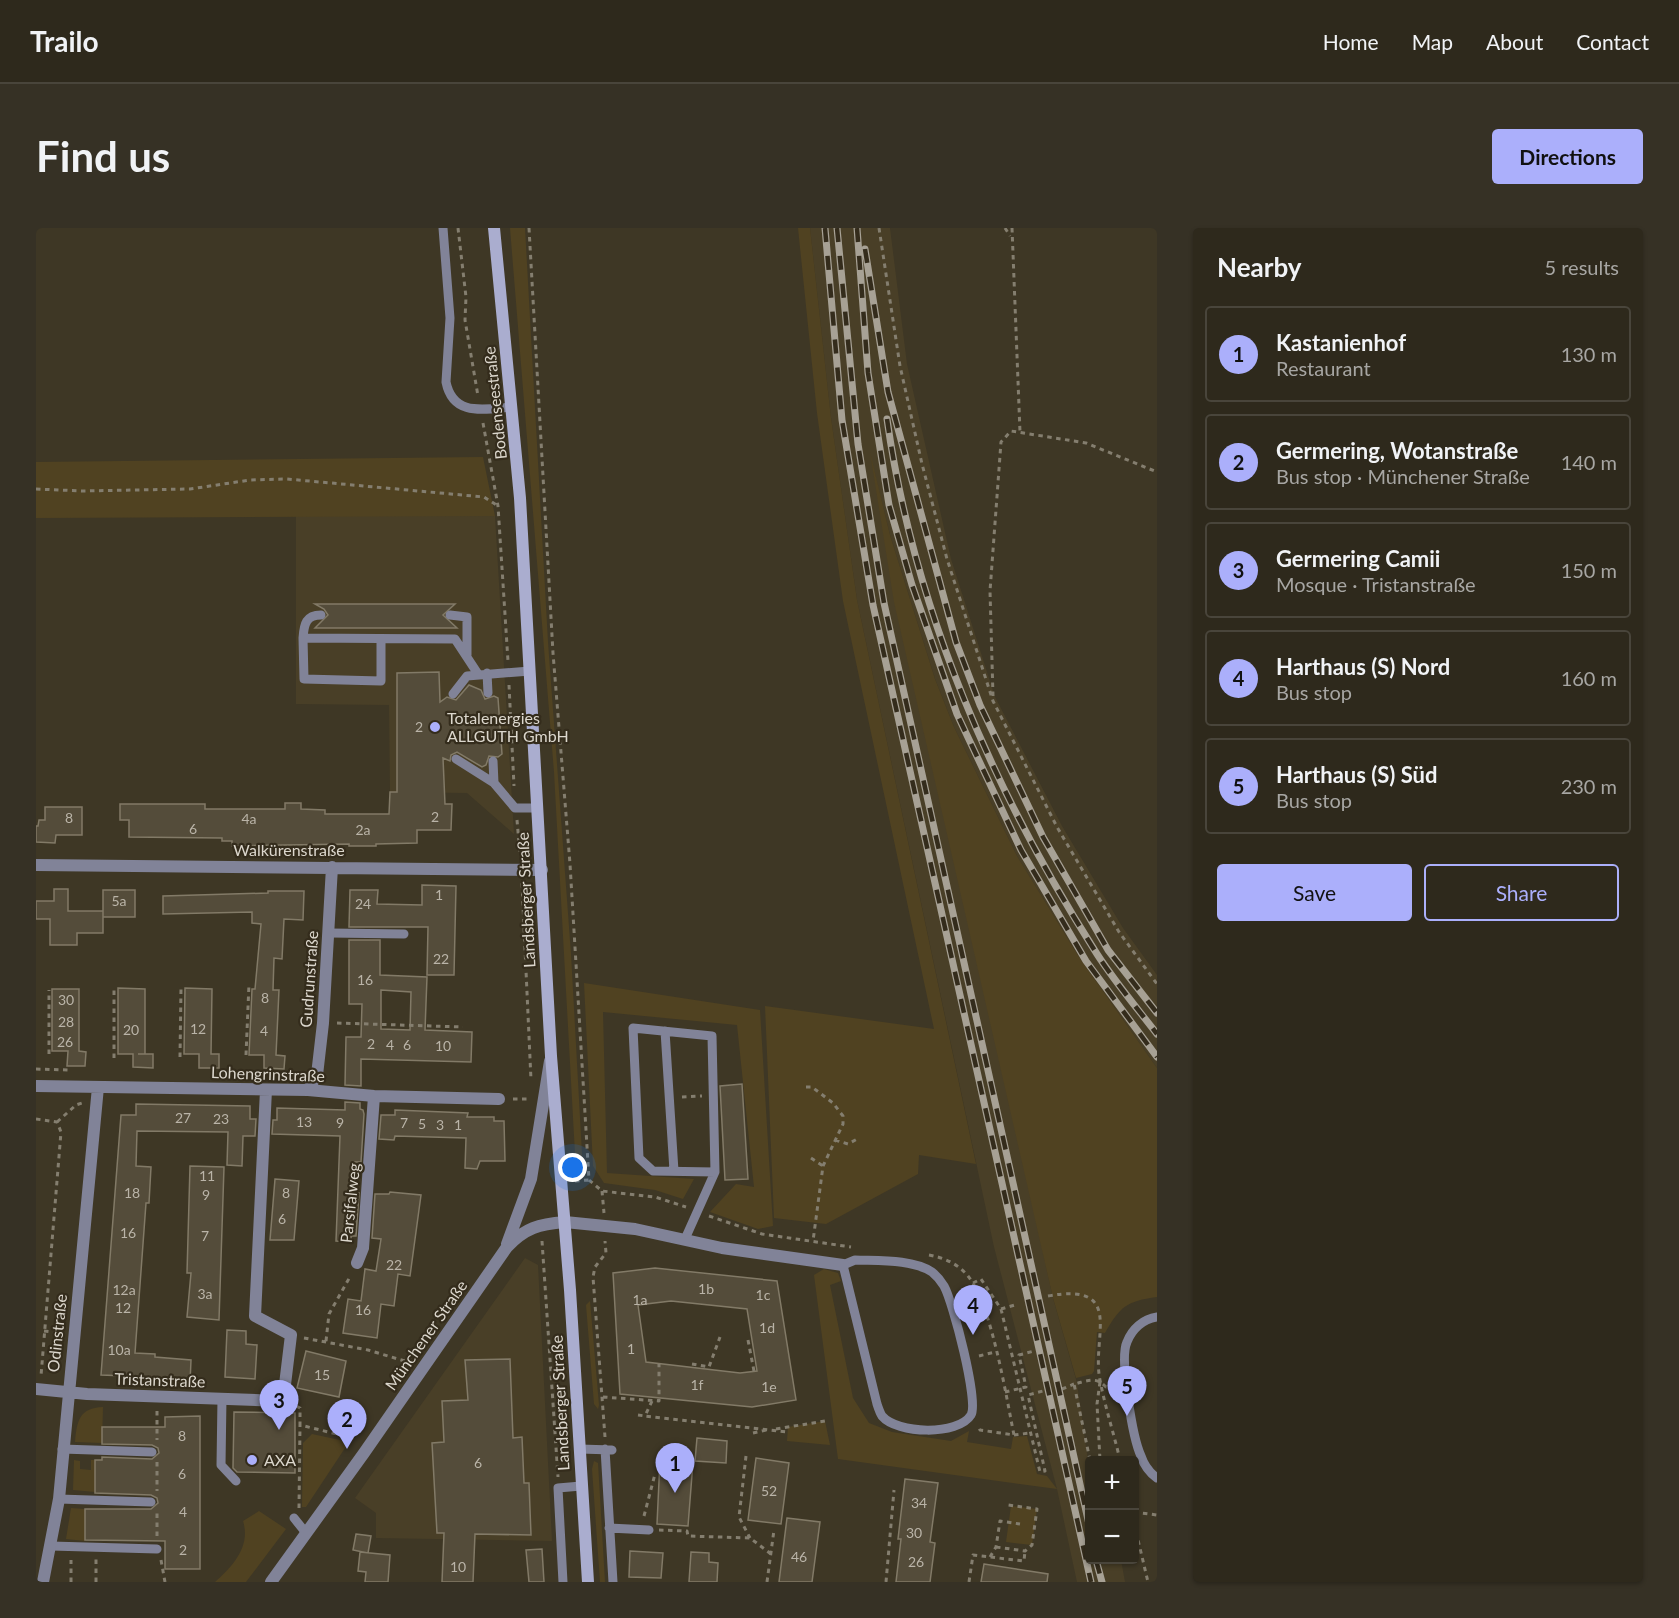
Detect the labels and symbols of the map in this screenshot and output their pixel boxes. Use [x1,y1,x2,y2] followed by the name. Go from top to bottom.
[479,346,510,460] street label: Bodenseestraße
[447,708,569,745] place label: Totalenergies ALLGUTH GmbH
[415,718,423,735] house number: 2
[428,720,442,734] marker: Totalenergies ALLGUTH GmbH
[431,808,439,825] house number: 2
[65,809,73,826] house number: 8
[241,810,257,827] house number: 4a
[189,820,197,837] house number: 6
[355,821,371,838] house number: 2a
[512,832,539,968] street label: Landsberger Straße
[233,840,345,859] street label: Walkürenstraße
[435,886,443,903] house number: 1
[111,892,127,909] house number: 5a
[355,895,371,912] house number: 24
[296,930,321,1028] street label: Gudrunstraße
[433,950,449,967] house number: 22
[357,971,373,988] house number: 16
[261,989,269,1006] house number: 8
[58,991,74,1008] house number: 30
[58,1013,74,1030] house number: 28
[190,1020,206,1037] house number: 12
[123,1021,139,1038] house number: 20
[260,1022,268,1039] house number: 4
[57,1033,73,1050] house number: 26
[367,1035,375,1052] house number: 2
[386,1036,394,1053] house number: 4
[403,1036,411,1053] house number: 6
[435,1037,451,1054] house number: 10
[211,1062,325,1085] street label: Lohengrinstraße
[175,1109,191,1126] house number: 27
[213,1110,229,1127] house number: 23
[296,1113,312,1130] house number: 13
[336,1114,344,1131] house number: 9
[400,1114,408,1131] house number: 7
[418,1115,426,1132] house number: 5
[436,1116,444,1133] house number: 3
[454,1116,462,1133] house number: 1
[558,1153,587,1182] your location
[336,1162,363,1244] street label: Parsifalweg
[199,1167,215,1184] house number: 11
[124,1184,140,1201] house number: 18
[282,1184,290,1201] house number: 8
[202,1186,210,1203] house number: 9
[278,1210,286,1227] house number: 6
[120,1224,136,1241] house number: 16
[201,1227,209,1244] house number: 7
[386,1256,402,1273] house number: 22
[381,1276,471,1393] street label: Münchener Straße
[698,1280,714,1297] house number: 1b
[112,1281,136,1298] house number: 12a
[197,1285,213,1302] house number: 3a
[756,1286,771,1303] house number: 1c
[954,1286,992,1335] pin: 4
[632,1291,648,1308] house number: 1a
[43,1293,70,1373] street label: Odinstraße
[115,1299,131,1316] house number: 12
[355,1301,371,1318] house number: 16
[759,1319,775,1336] house number: 1d
[546,1335,573,1471] street label: Landsberger Straße
[627,1340,635,1357] house number: 1
[107,1341,131,1358] house number: 10a
[314,1366,330,1383] house number: 15
[1108,1366,1146,1416] pin: 5
[114,1368,206,1391] street label: Tristanstraße
[690,1376,704,1393] house number: 1f
[761,1378,777,1395] house number: 1e
[260,1380,298,1430] pin: 3
[328,1400,366,1449] pin: 2
[178,1427,186,1444] house number: 8
[656,1444,694,1493] pin: 1
[264,1450,296,1469] place label: AXA
[245,1453,259,1467] marker: AXA
[474,1454,482,1471] house number: 6
[178,1465,186,1482] house number: 6
[761,1482,777,1499] house number: 52
[911,1494,927,1511] house number: 34
[179,1503,187,1520] house number: 4
[906,1524,922,1541] house number: 30
[179,1541,187,1558] house number: 2
[791,1548,807,1565] house number: 46
[908,1553,924,1570] house number: 26
[450,1558,466,1575] house number: 10

